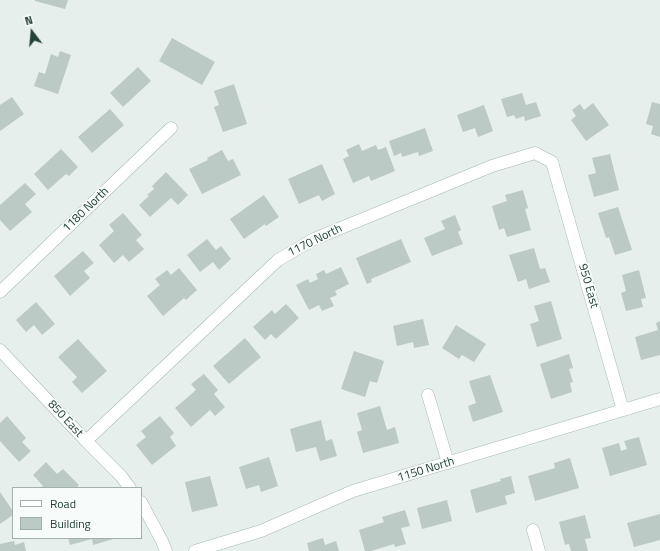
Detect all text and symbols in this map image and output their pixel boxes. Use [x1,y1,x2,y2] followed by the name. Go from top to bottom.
[12,12,52,52] north arrow
[23,12,35,29] text: N
[60,184,112,236] street label: 1180 North
[285,222,345,260] street label: 1170 North
[575,262,601,310] street label: 950 East
[44,398,86,440] street label: 850 East
[396,455,456,485] street label: 1150 North
[12,487,142,539] legend
[50,494,76,513] text: Road
[50,514,91,533] text: Building

